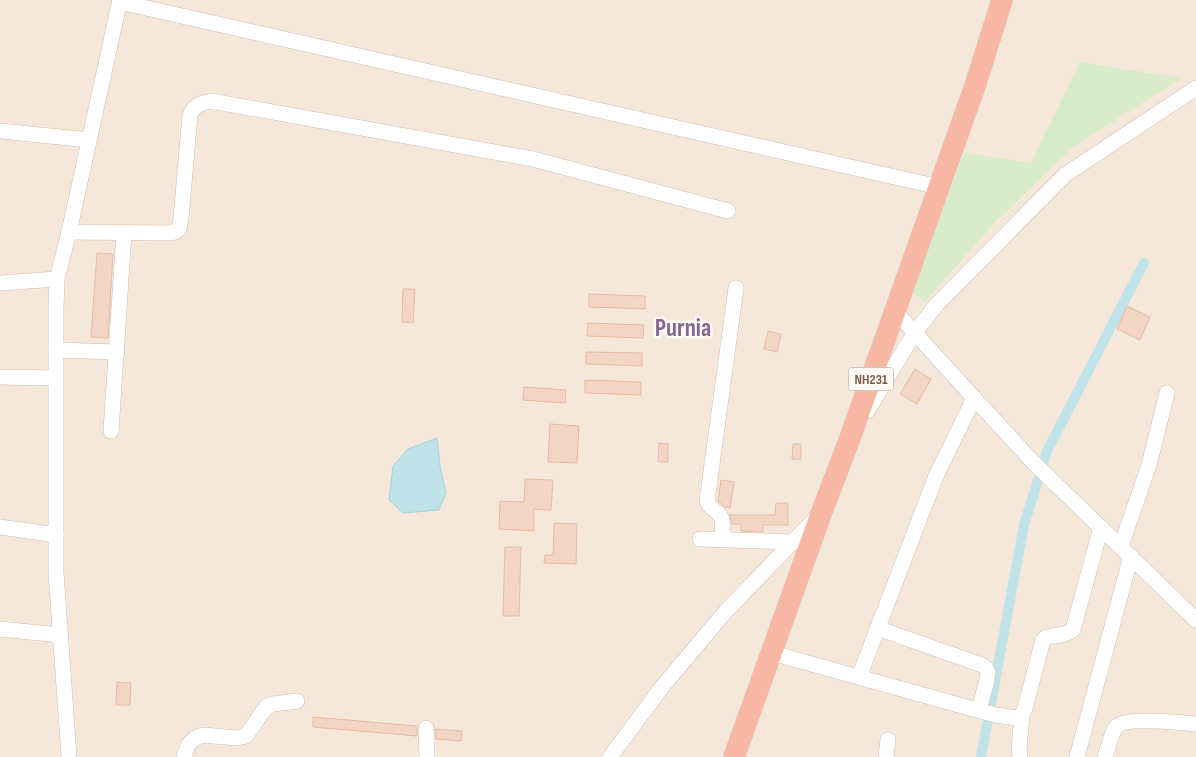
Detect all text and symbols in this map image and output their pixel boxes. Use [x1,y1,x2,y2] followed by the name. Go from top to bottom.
[655,313,711,344] district label: Purnia
[848,368,894,390] road number: NH231

